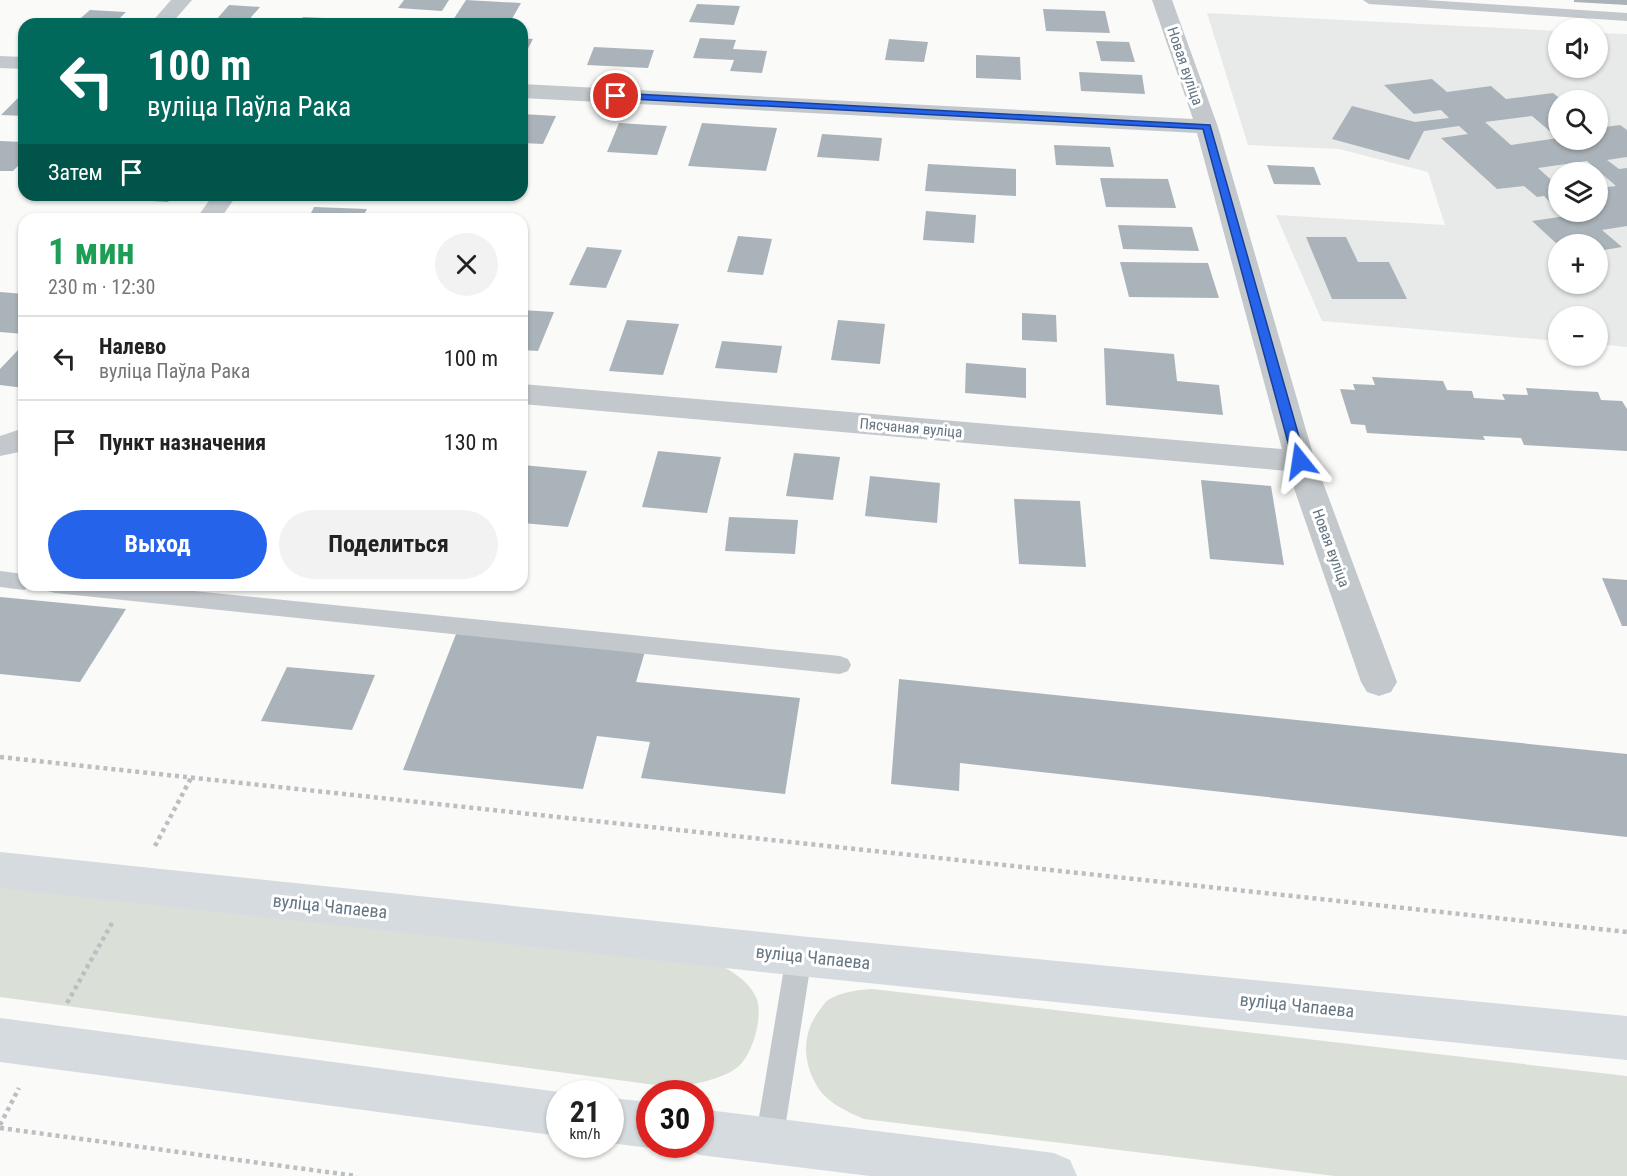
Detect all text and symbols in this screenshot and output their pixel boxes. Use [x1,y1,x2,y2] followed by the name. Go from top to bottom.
[1548,18,1608,366] map controls
[1548,18,1608,78] button: sound
[1163,24,1207,108] street label: Новая вуліца
[147,41,252,90] text: 100 m
[48,42,126,120] icon: left
[590,70,641,121] pin
[599,79,632,112] icon: arrive
[1548,90,1608,150] button: search
[147,91,351,123] text: вуліца Паўла Рака
[115,156,148,189] icon: arrive
[48,160,103,185] text: Затем
[1548,162,1608,222] button: layers
[48,231,134,273] text: 1 мин
[435,233,498,296] button: close
[1548,234,1608,294] button: +
[48,275,155,299] text: 230 m · 12:30
[1548,306,1608,366] button: −
[99,334,166,359] text: Налево
[48,342,81,375] icon: left
[444,346,498,371] text: 100 m
[99,359,250,383] text: вуліца Паўла Рака
[859,415,963,441] street label: Пясчаная вуліца
[48,426,81,459] icon: arrive
[1268,429,1332,493] position arrow
[99,430,266,455] text: Пункт назначения
[444,430,498,455] text: 130 m
[1309,506,1353,590] street label: Новая вуліца
[48,510,267,579] button: Выход
[279,510,498,579] button: Поделиться
[272,890,388,922] street label: вуліца Чапаева
[755,941,871,973] street label: вуліца Чапаева
[1239,989,1355,1021] street label: вуліца Чапаева
[636,1080,714,1158] speed limit sign: 30
[570,1094,600,1129] text: 21
[570,1125,600,1143] text: km/h

